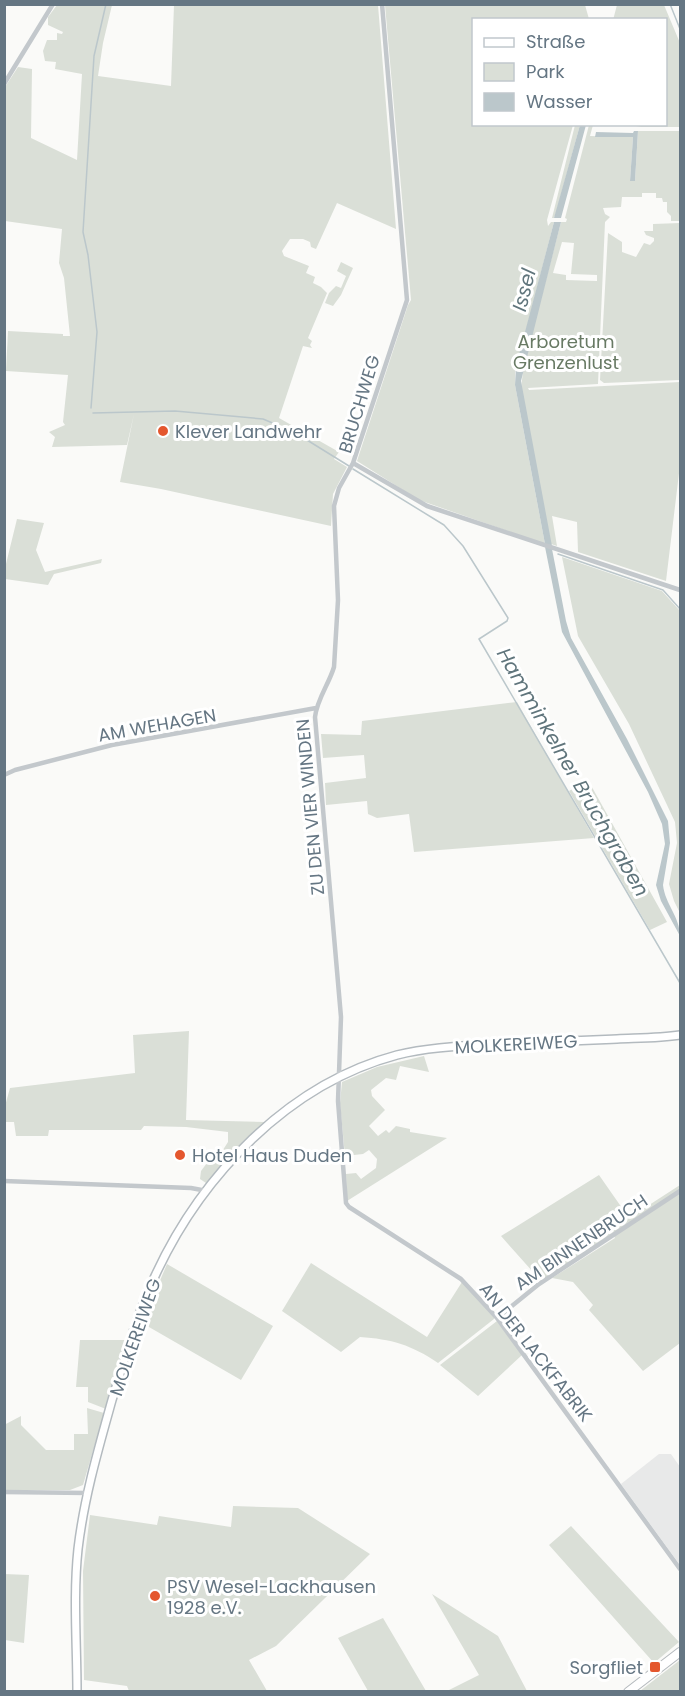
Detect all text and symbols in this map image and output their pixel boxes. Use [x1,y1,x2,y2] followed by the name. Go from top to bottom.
[472,18,667,126] legend
[526,29,585,54] text: Straße
[526,59,565,84] text: Park
[526,89,593,114] text: Wasser
[505,266,543,314] water label: Issel
[513,329,619,375] park label: Arboretum Grenzenlust
[332,352,386,456] street label: BRUCHWEG
[175,419,322,444] place label: Klever Landwehr
[156,424,170,438] marker: Klever Landwehr
[490,642,656,902] water label: Hamminkelner Bruchgraben
[96,702,218,748] street label: AM WEHAGEN
[290,718,330,896] street label: ZU DEN VIER WINDEN
[454,1028,578,1060] street label: MOLKEREIWEG
[192,1143,352,1168] place label: Hotel Haus Duden
[173,1148,187,1162] marker: Hotel Haus Duden
[510,1188,652,1296] street label: AM BINNENBRUCH
[103,1275,167,1399] street label: MOLKEREIWEG
[474,1277,598,1427] street label: AN DER LACKFABRIK
[167,1574,376,1620] place label: PSV Wesel-Lackhausen 1928 e.V.
[148,1589,162,1603] marker: PSV Wesel-Lackhausen 1928 e.V.
[570,1655,643,1680] place label: Sorgfliet
[648,1660,662,1674] marker: Sorgfliet

